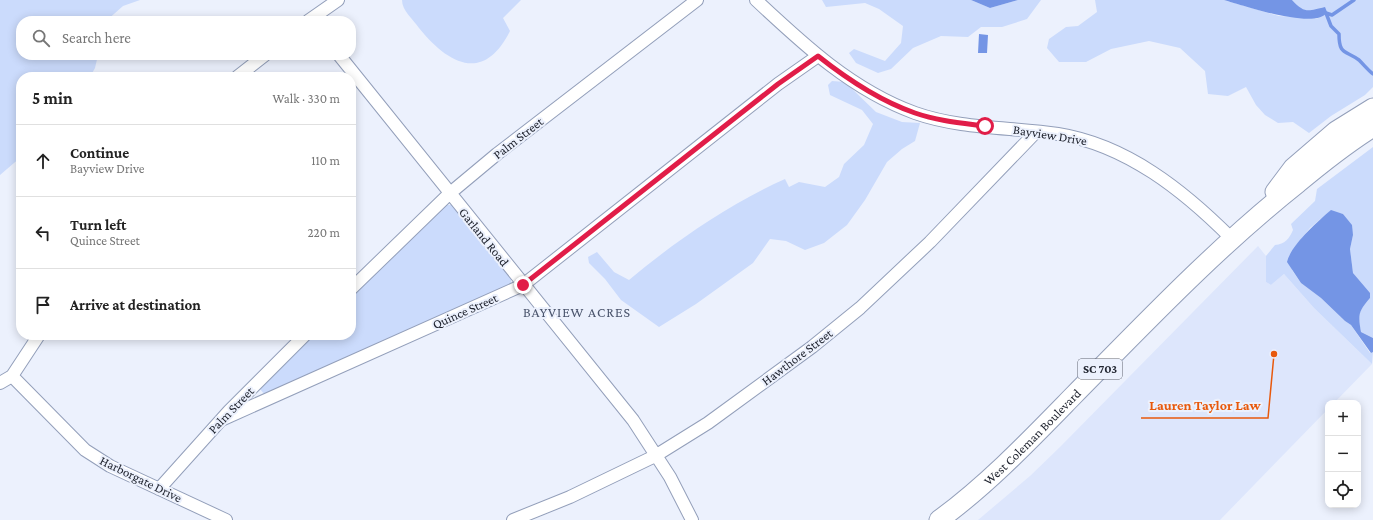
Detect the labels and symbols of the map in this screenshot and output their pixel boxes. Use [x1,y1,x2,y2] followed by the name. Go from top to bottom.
[490,113,546,162] street label: Palm Street
[976,117,994,135] route start
[1012,122,1088,148] street label: Bayview Drive
[456,205,512,269] street label: Garland Road
[514,276,532,294] route end
[430,290,501,332] street label: Quince Street
[523,304,631,320] district label: BAYVIEW ACRES
[759,325,836,389] street label: Hawthore Street
[1078,359,1122,379] road number: SC 703
[205,383,257,436] street label: Palm Street
[980,385,1084,488] street label: West Coleman Boulevard
[1141,392,1268,418] callout: Lauren Taylor Law
[1149,397,1262,413] text: Lauren Taylor Law
[97,453,185,505] street label: Harborgate Drive

